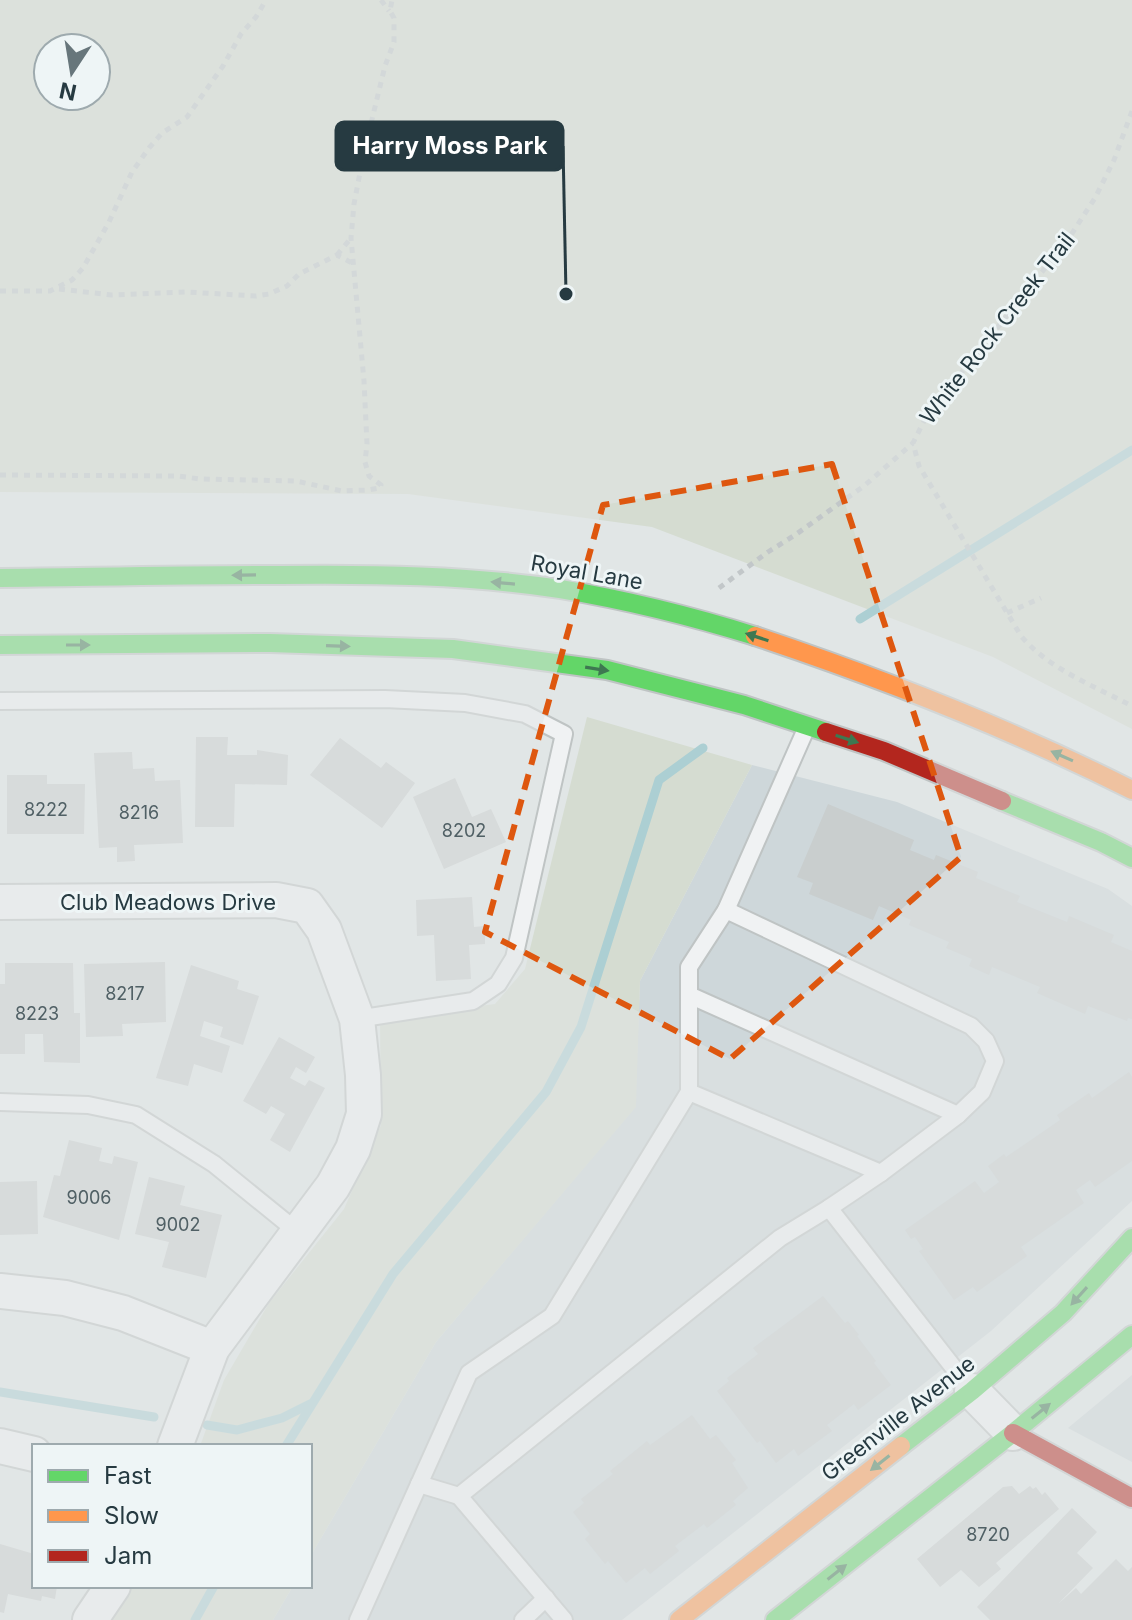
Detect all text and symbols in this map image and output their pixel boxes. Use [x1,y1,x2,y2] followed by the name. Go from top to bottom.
[32,32,112,112] north arrow
[57,77,79,106] text: N
[336,122,563,170] callout: Harry Moss Park
[353,131,548,160] text: Harry Moss Park
[914,227,1080,429] street label: White Rock Creek Trail
[529,549,645,595] street label: Royal Lane
[231,569,256,581] one-way arrow
[491,576,516,589] one-way arrow
[745,631,769,643] one-way arrow
[66,638,91,651] one-way arrow
[326,639,351,652] one-way arrow
[584,663,609,676] one-way arrow
[835,733,859,746] one-way arrow
[1050,749,1074,762] one-way arrow
[24,799,68,820] house number: 8222
[119,802,159,823] house number: 8216
[442,820,486,841] house number: 8202
[60,889,276,915] street label: Club Meadows Drive
[105,983,145,1004] house number: 8217
[15,1003,59,1024] house number: 8223
[66,1187,112,1208] house number: 9006
[156,1214,200,1235] house number: 9002
[1071,1286,1089,1305] one-way arrow
[816,1350,980,1486] street label: Greenville Avenue
[1030,1403,1050,1420] one-way arrow
[32,1444,312,1588] legend
[870,1454,890,1470] one-way arrow
[104,1461,152,1490] text: Fast
[104,1501,159,1530] text: Slow
[966,1524,1010,1545] house number: 8720
[104,1541,152,1570] text: Jam
[827,1564,847,1580] one-way arrow

